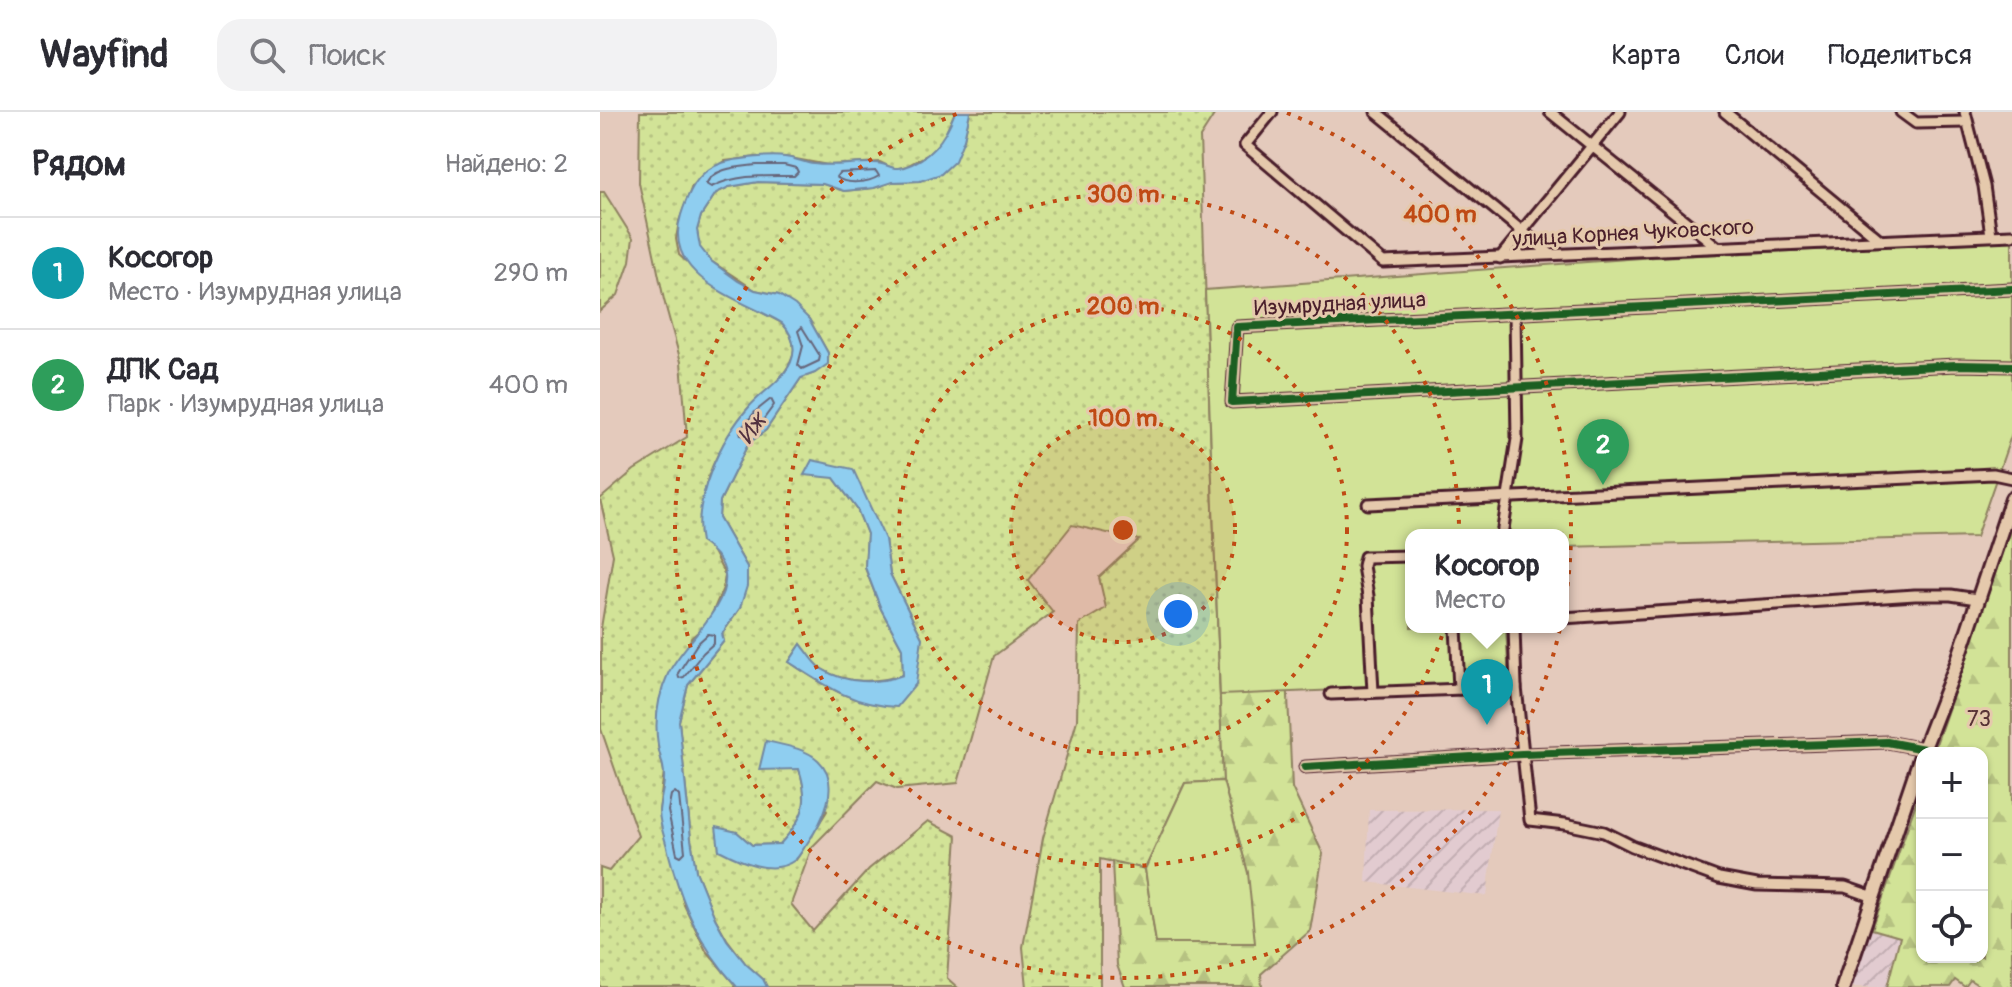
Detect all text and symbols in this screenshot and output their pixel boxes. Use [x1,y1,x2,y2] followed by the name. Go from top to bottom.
[217,19,777,91] search box
[40,31,169,79] text: Wayfind
[245,33,289,77] icon: search
[309,37,387,74] text: Поиск
[1611,38,1681,73] text: Карта
[1725,38,1784,73] text: Слои
[1828,38,1972,73] text: Поделиться
[32,143,126,186] text: Рядом
[444,148,568,180] text: Найдено: 2
[1087,180,1159,209] text: 300 m
[1403,200,1477,229] text: 400 m
[1511,213,1755,253] street label: улица Корнея Чуковского
[108,239,213,276] text: Косогор
[53,257,63,289] text: 1
[494,257,568,289] text: 290 m
[108,276,402,308] text: Место · Изумрудная улица
[1253,286,1427,322] street label: Изумрудная улица
[1087,292,1159,321] text: 200 m
[108,351,218,388] text: ДПК Сад
[51,369,65,401] text: 2
[489,369,568,401] text: 400 m
[108,388,384,420] text: Парк · Изумрудная улица
[1089,404,1157,433] text: 100 m
[732,405,775,450] water label: Иж
[1577,419,1629,485] pin: 2
[1109,516,1137,544] centre of rings
[1405,529,1569,633] popup
[1434,547,1540,584] text: Косогор
[1434,584,1506,616] text: Место
[1158,594,1198,634] your location
[1461,659,1513,725] pin: 1
[1967,705,1991,733] park label: 73
[1916,747,1988,963] map controls
[1916,747,1988,819] button: +
[1916,819,1988,891] button: −
[1916,891,1988,963] button: locate

